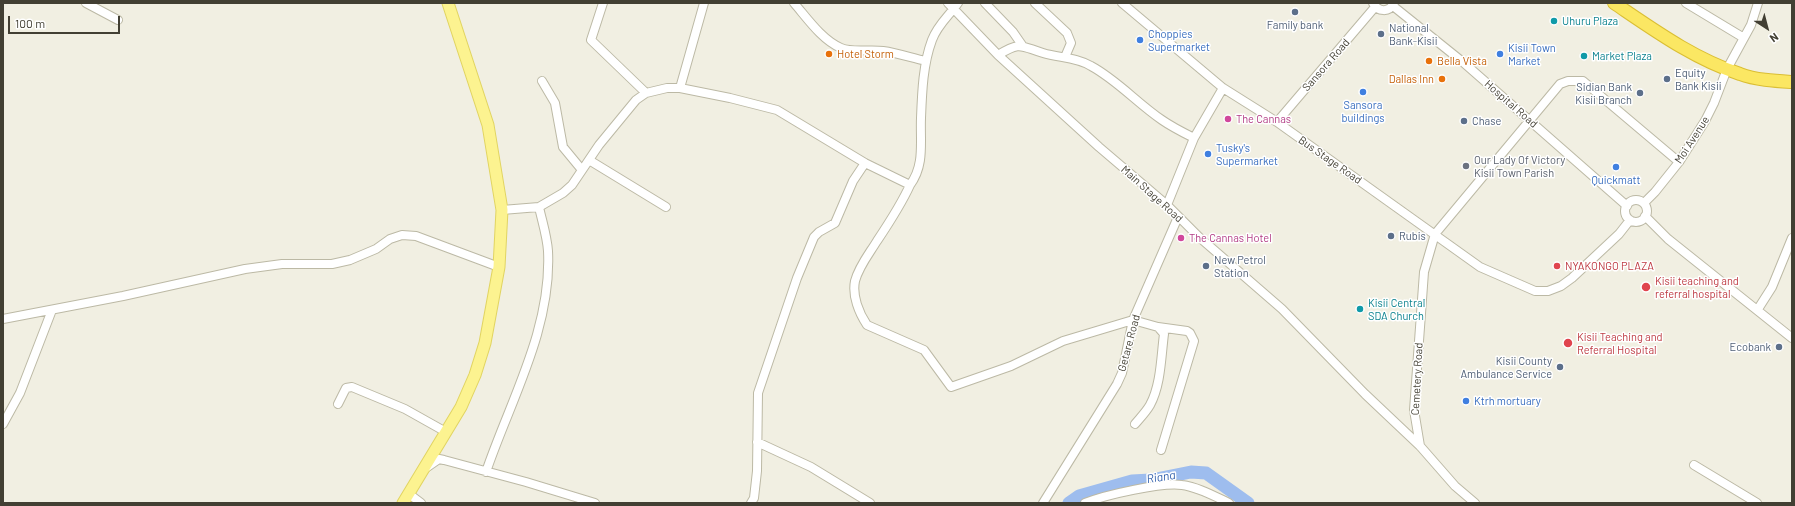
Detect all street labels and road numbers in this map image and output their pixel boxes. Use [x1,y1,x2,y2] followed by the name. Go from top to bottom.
[1300,36,1352,94] street label: Sansora Road
[1482,77,1540,131] street label: Hospital Road
[1672,114,1712,166] street label: Moi Avenue
[1296,133,1364,187] street label: Bus Stage Road
[1118,163,1186,225] street label: Main Stage Road
[1115,313,1143,373] street label: Getare Road
[1409,342,1425,416] street label: Cemetery Road

